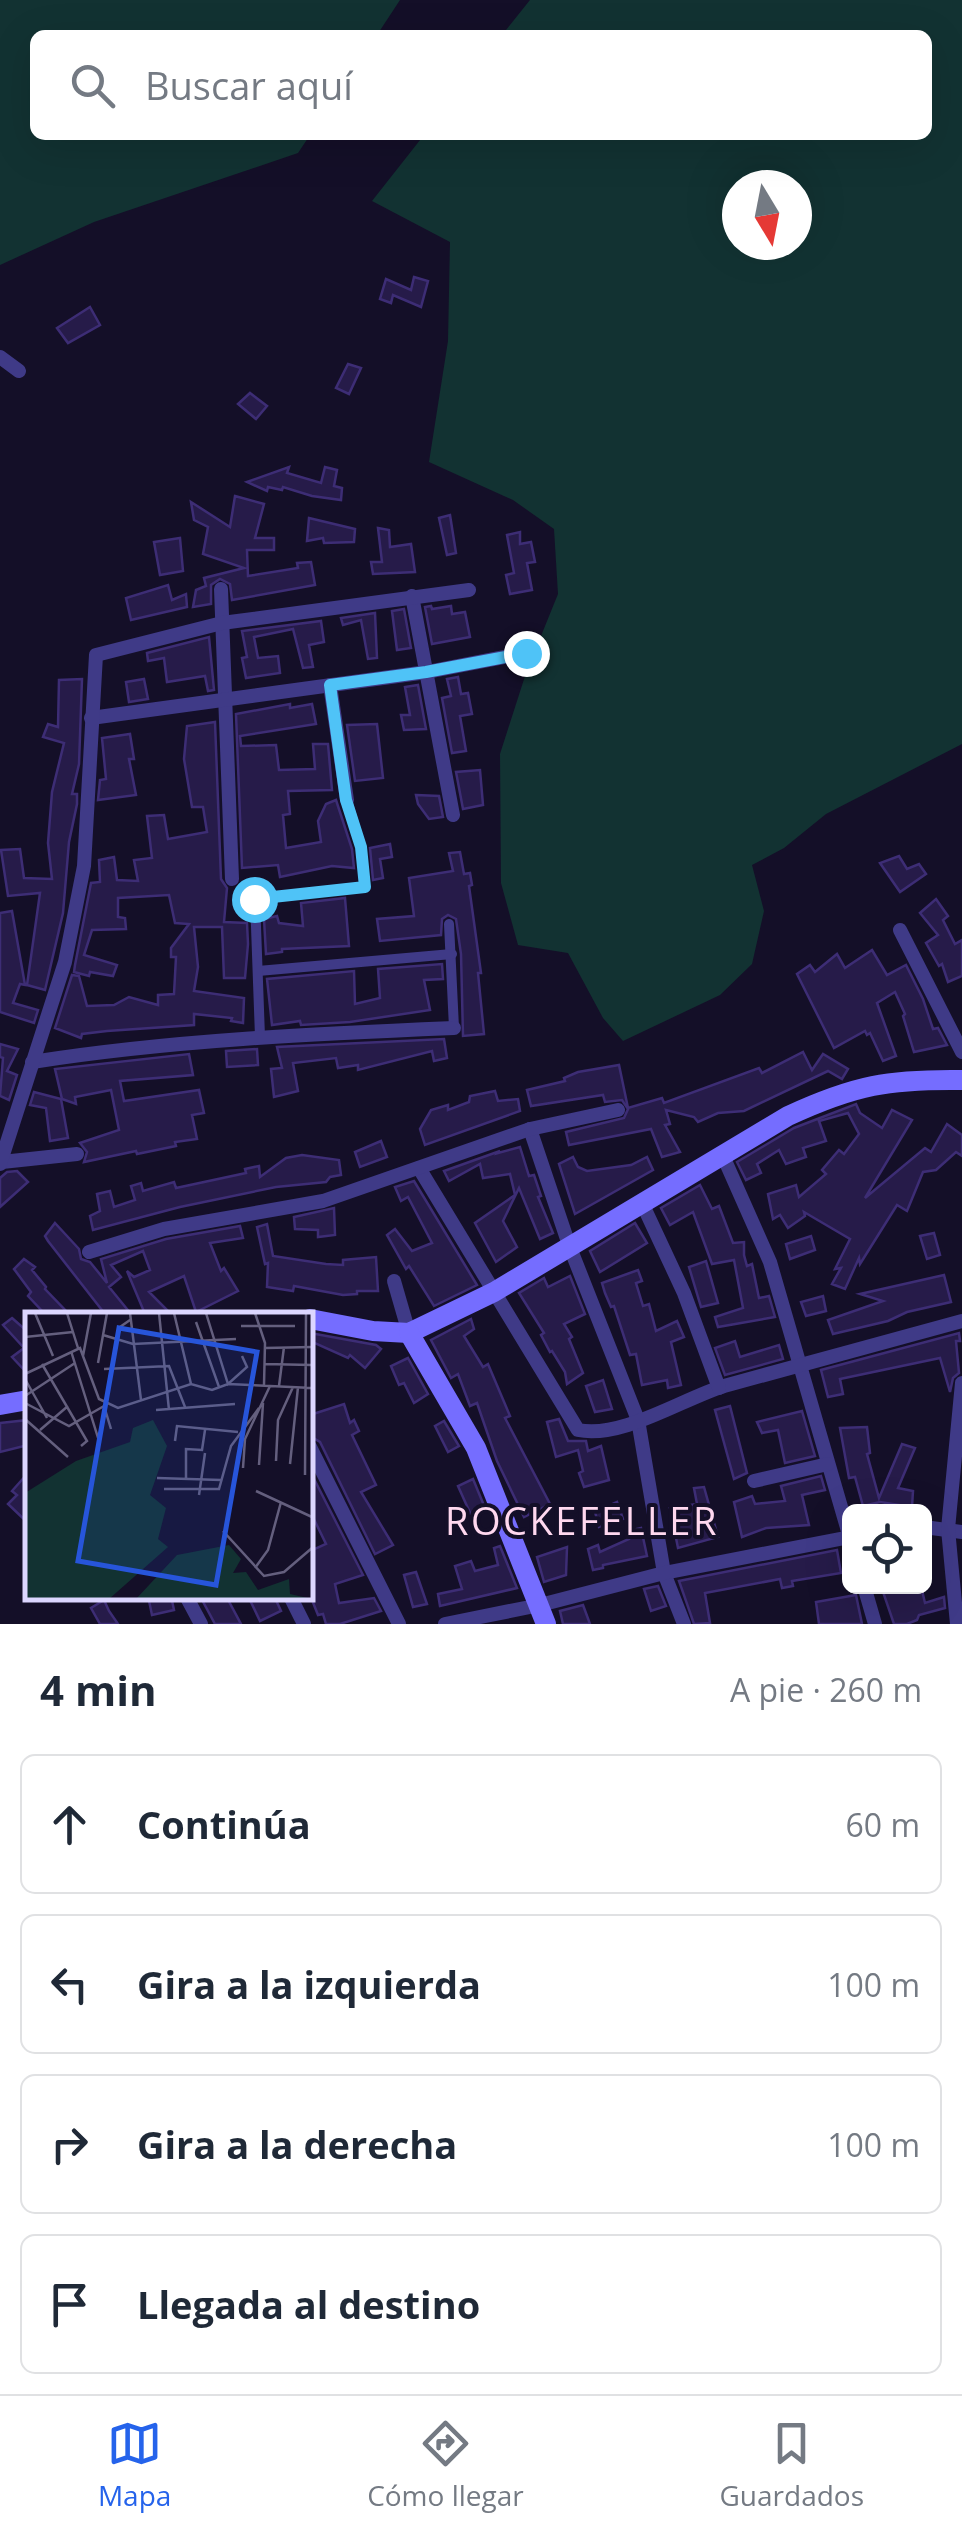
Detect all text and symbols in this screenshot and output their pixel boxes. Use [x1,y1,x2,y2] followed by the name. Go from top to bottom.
[30,30,932,140] search box
[65,58,120,113] icon: search
[145,59,353,111] text: Buscar aquí
[722,170,812,260] north arrow
[504,631,550,677] route end
[232,877,278,923] route start
[25,1312,312,1599] inset map
[445,1494,719,1546] district label: ROCKEFELLER
[842,1504,932,1594] map controls
[842,1504,932,1594] button: locate
[40,1661,157,1718] text: 4 min
[730,1668,922,1711] text: A pie · 260 m
[42,1797,97,1852] icon: ahead
[137,1798,311,1850] text: Continúa
[845,1803,920,1846] text: 60 m
[42,1957,97,2012] icon: left
[137,1958,481,2010] text: Gira a la izquierda
[827,1963,920,2006] text: 100 m
[42,2117,97,2172] icon: right
[137,2118,457,2170] text: Gira a la derecha
[827,2123,920,2166] text: 100 m
[42,2277,97,2332] icon: arrive
[137,2278,480,2330] text: Llegada al destino
[98,2416,171,2514] tab: Mapa
[367,2416,524,2514] tab: Cómo llegar
[720,2416,864,2514] tab: Guardados

